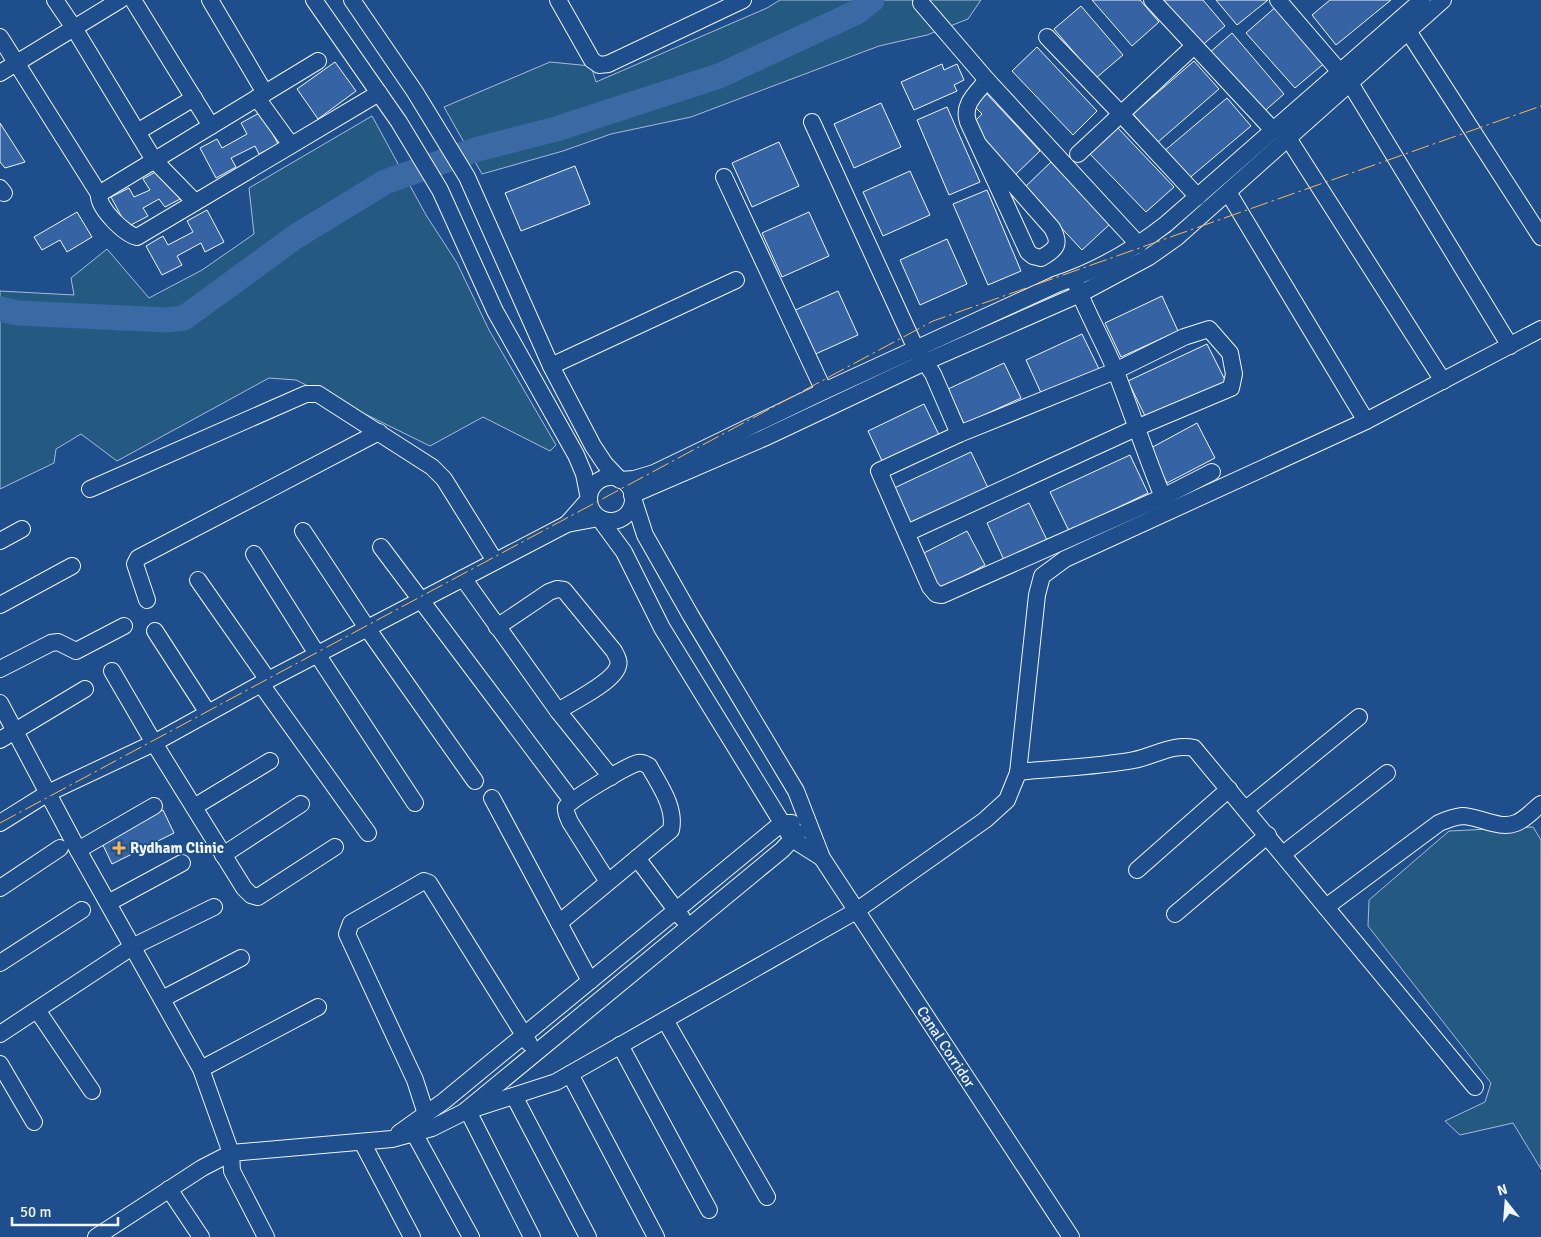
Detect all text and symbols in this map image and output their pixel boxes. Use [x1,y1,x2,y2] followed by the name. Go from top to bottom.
[130,839,224,857] place label: Rydham Clinic
[112,841,126,855] marker: Rydham Clinic
[913,1003,979,1091] street label: Canal Corridor
[1481,1177,1531,1227] north arrow
[1495,1180,1509,1200] text: N
[12,1194,119,1226] scale bar
[20,1203,51,1221] text: 50 m

